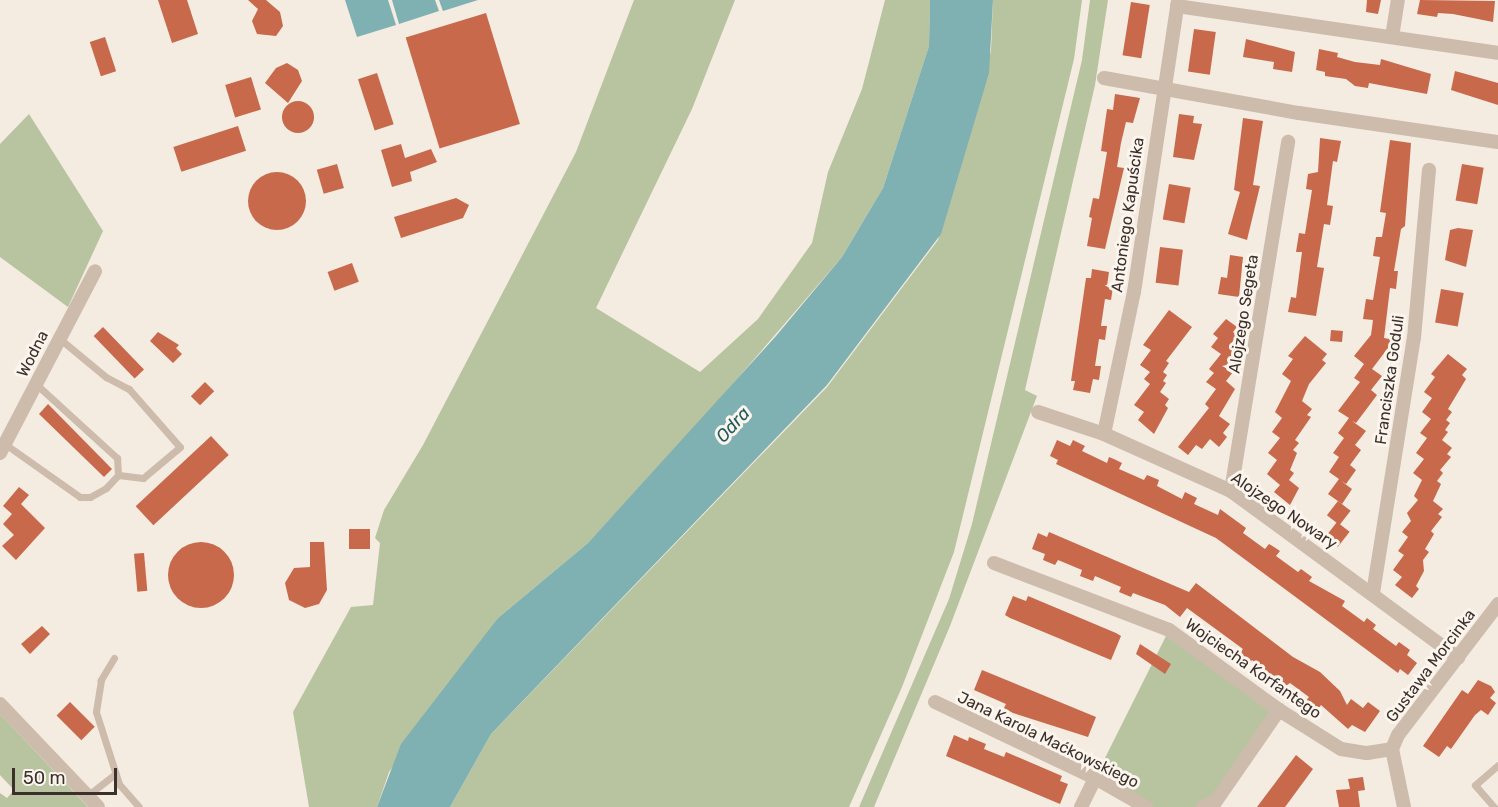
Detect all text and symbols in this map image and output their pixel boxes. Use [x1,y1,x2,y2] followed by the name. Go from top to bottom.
[1108,136,1148,294] street label: Antoniego Kapuścika
[1225,253,1263,375] street label: Alojzego Segeta
[1371,314,1409,446] street label: Franciszka Goduli
[13,327,53,381] street label: Wodna
[711,403,755,447] water label: Odra
[1227,468,1341,554] street label: Alojzego Nowary
[1382,606,1480,726] street label: Gustawa Morcinka
[1181,615,1325,723] street label: Wojciecha Korfantego
[954,688,1142,792] street label: Jana Karola Maćkowskiego
[15,756,120,794] scale bar
[23,767,66,789] text: 50 m

